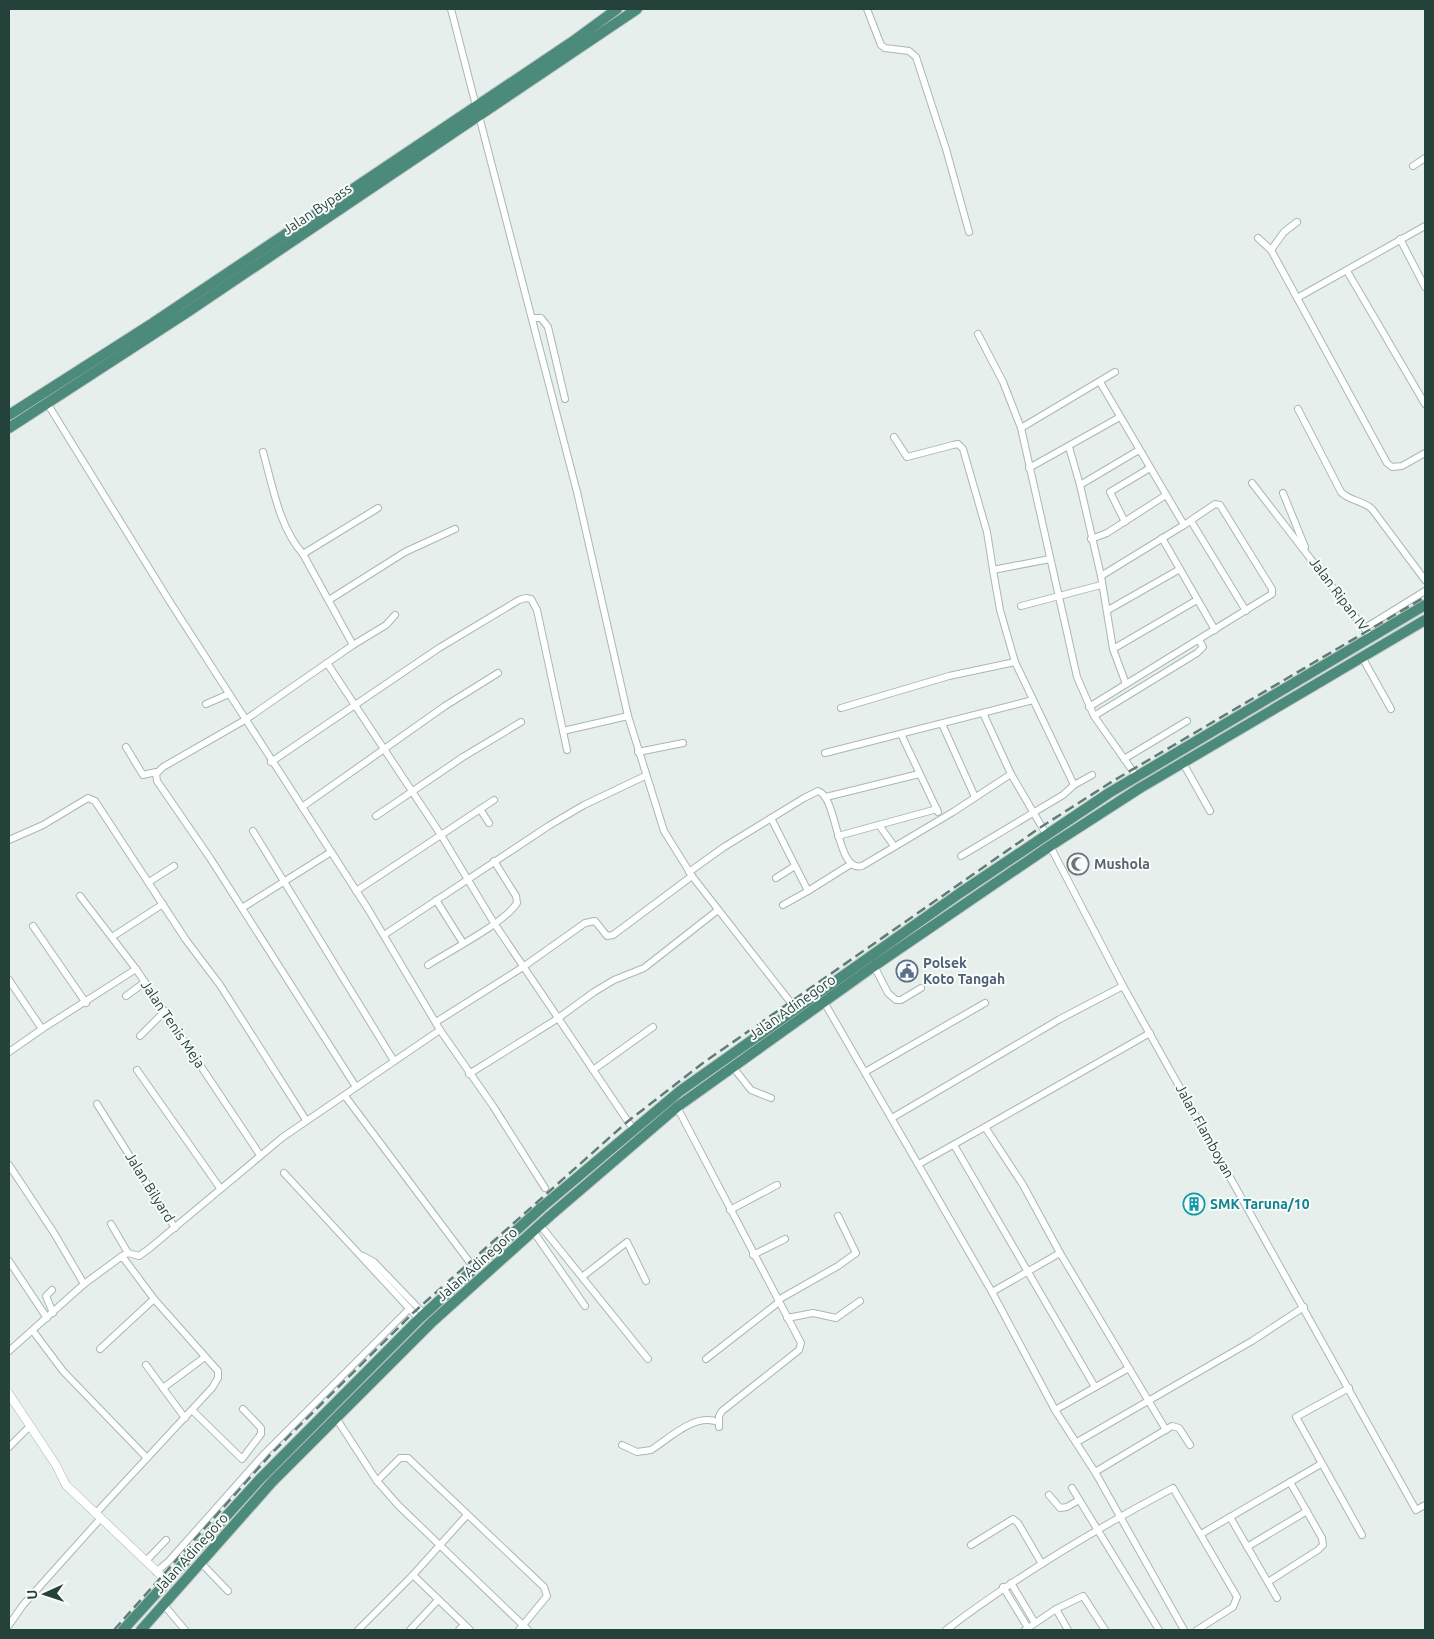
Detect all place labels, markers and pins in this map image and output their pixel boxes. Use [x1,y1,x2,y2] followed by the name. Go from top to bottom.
[1066,852,1090,876] mosque icon: Mushola
[1094,856,1150,872] place label: Mushola
[923,955,1005,987] place label: Polsek Koto Tangah
[895,959,919,983] public building icon: Polsek Koto Tangah
[1182,1192,1206,1216] building icon: SMK Taruna/10
[1210,1196,1310,1212] place label: SMK Taruna/10

